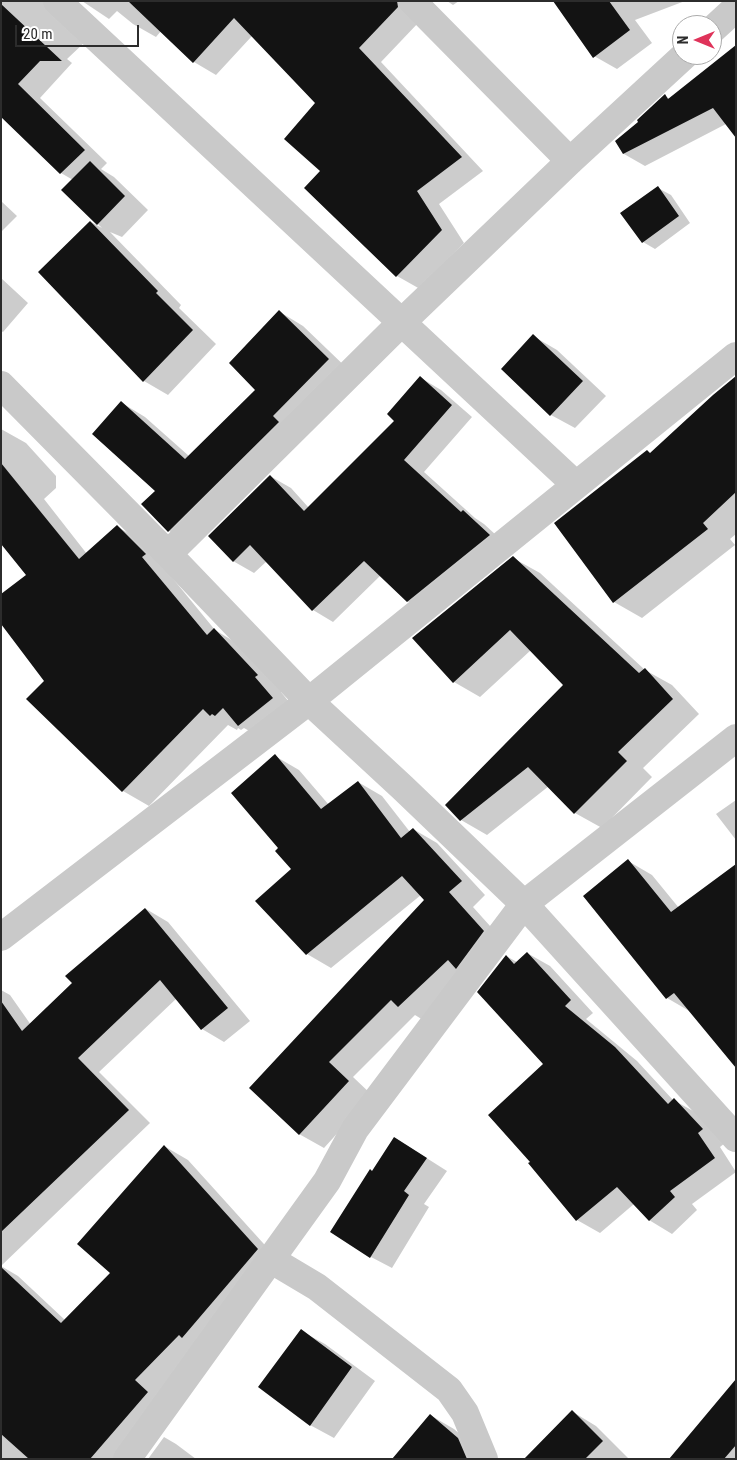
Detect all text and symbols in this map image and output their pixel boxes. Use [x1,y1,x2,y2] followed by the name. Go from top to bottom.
[18,15,141,47] scale bar
[672,15,722,65] north arrow
[23,25,53,43] text: 20 m
[675,36,691,44] text: N

